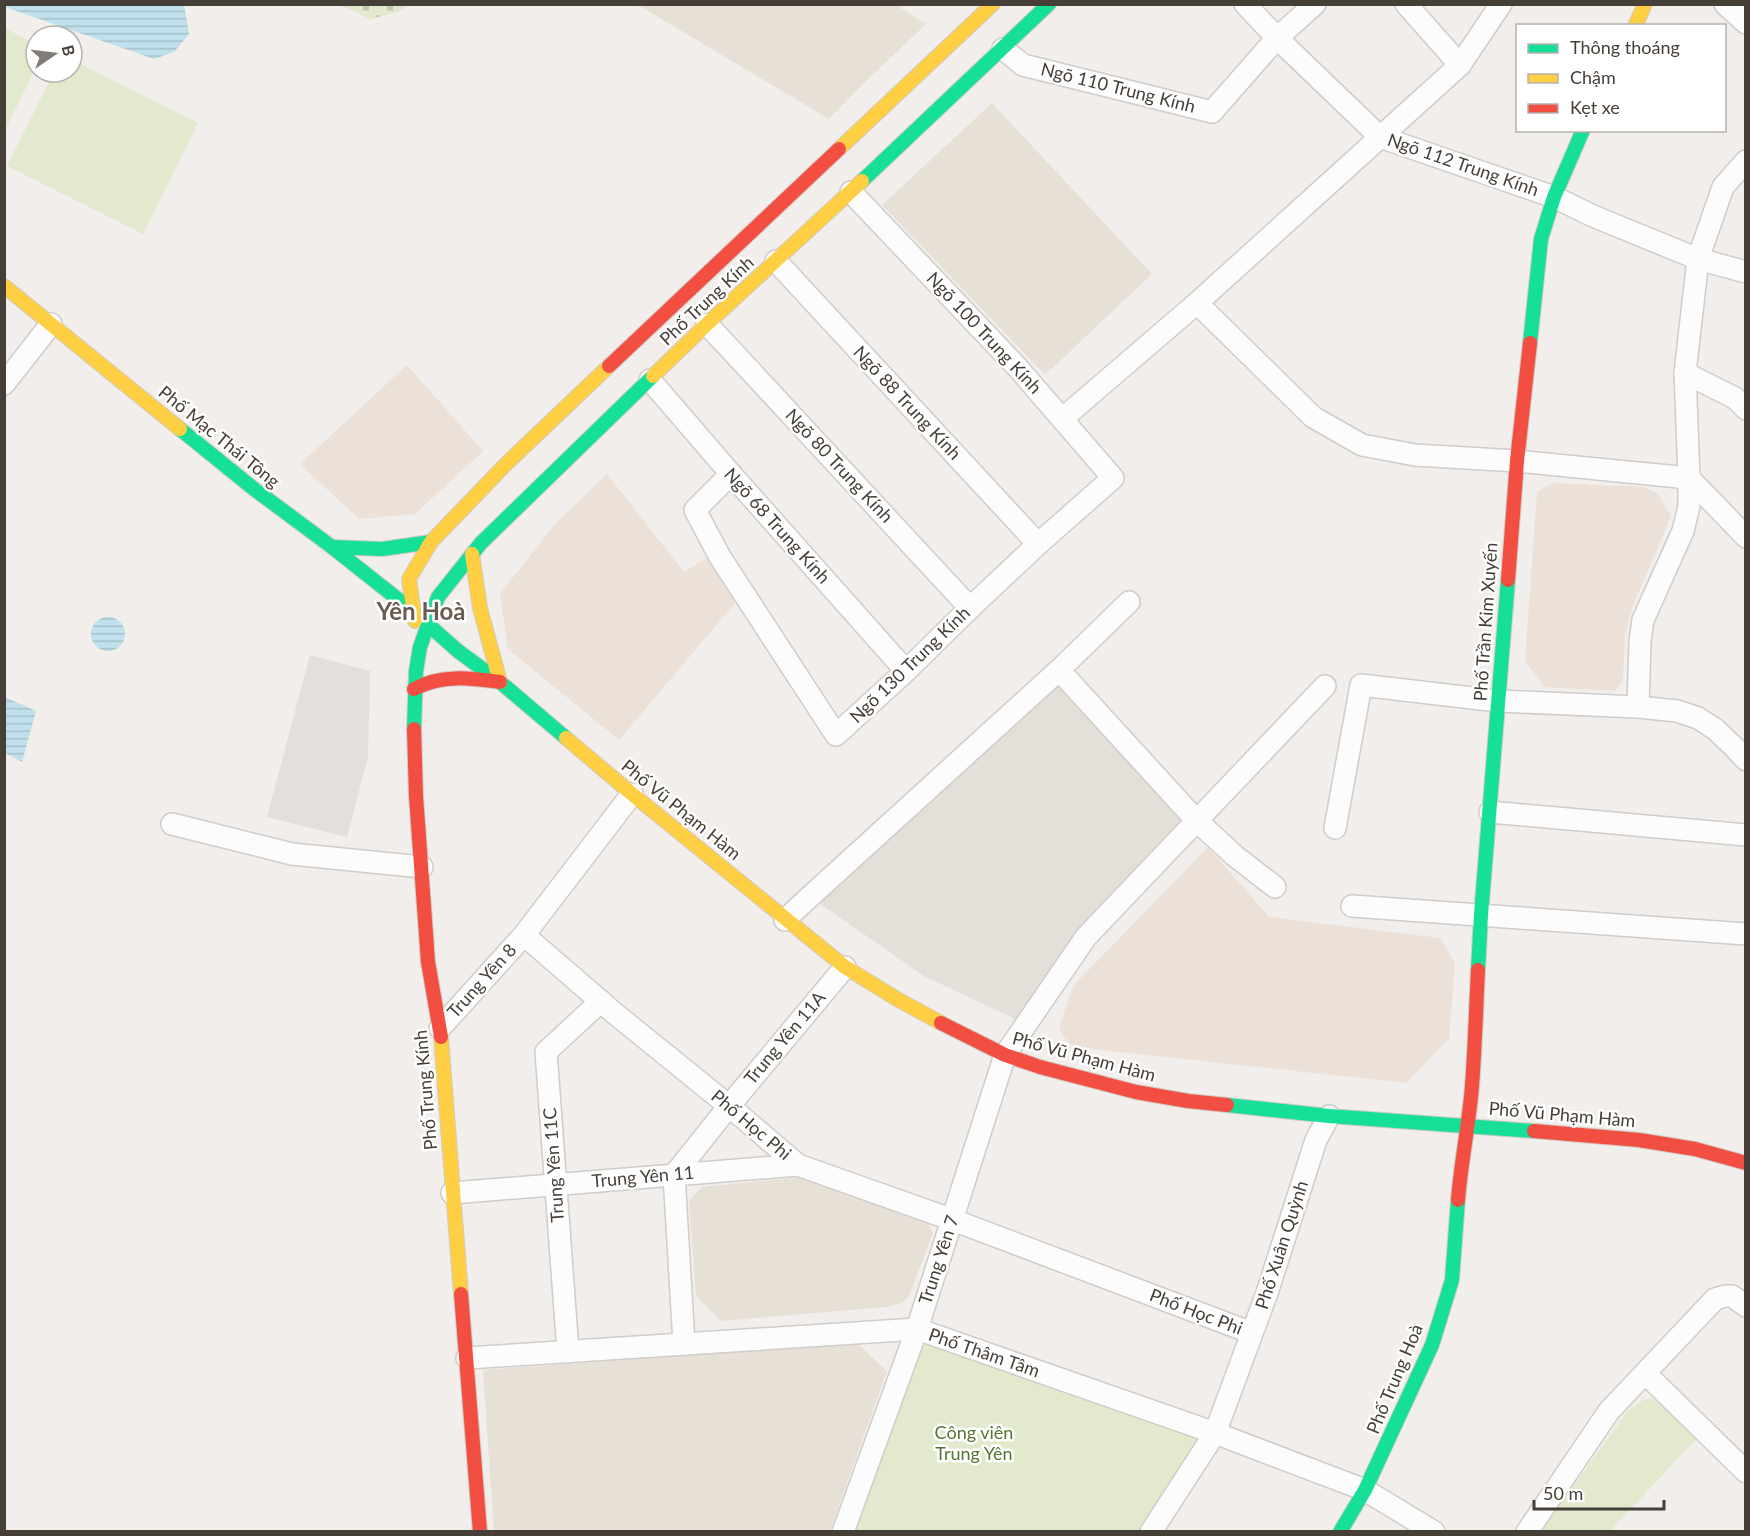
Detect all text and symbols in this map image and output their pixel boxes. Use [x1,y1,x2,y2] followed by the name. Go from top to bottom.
[24,24,84,84] north arrow
[1516,24,1726,132] legend
[1570,36,1680,58] text: Thông thoáng
[59,43,80,58] text: B
[1039,57,1198,117] street label: Ngõ 110 Trung Kính
[1570,66,1616,88] text: Chậm
[1570,96,1620,118] text: Kẹt xe
[1385,128,1542,200] street label: Ngõ 112 Trung Kính
[655,251,758,349] street label: Phố Trung Kính
[923,267,1047,398] street label: Ngõ 100 Trung Kính
[849,341,966,464] street label: Ngõ 88 Trung Kính
[155,381,285,492] street label: Phố Mạc Thái Tông
[781,404,898,527] street label: Ngõ 80 Trung Kính
[720,463,835,588] street label: Ngõ 68 Trung Kính
[1468,542,1502,702] street label: Phố Trần Kim Xuyến
[375,596,466,625] district label: Yên Hoà
[845,601,974,727] street label: Ngõ 130 Trung Kính
[617,754,746,864] street label: Phố Vũ Phạm Hàm
[442,939,520,1022] street label: Trung Yên 8
[739,986,830,1088] street label: Trung Yên 11A
[1010,1026,1158,1086] street label: Phố Vũ Phạm Hàm
[409,1029,441,1151] street label: Phố Trung Kính
[707,1084,796,1164] street label: Phố Học Phi
[1488,1097,1636,1131] street label: Phố Vũ Phạm Hàm
[538,1107,568,1223] street label: Trung Yên 11C
[591,1161,695,1191] street label: Trung Yên 11
[1250,1178,1312,1312] street label: Phố Xuân Quỳnh
[913,1212,963,1307] street label: Trung Yên 7
[1147,1283,1246,1339] street label: Phố Học Phi
[1361,1320,1427,1437] street label: Phố Trung Hoà
[926,1323,1043,1381] street label: Phố Thâm Tâm
[935,1421,1013,1464] park label: Công viên Trung Yên
[1534,1473,1664,1511] scale bar
[1543,1482,1583,1504] text: 50 m

